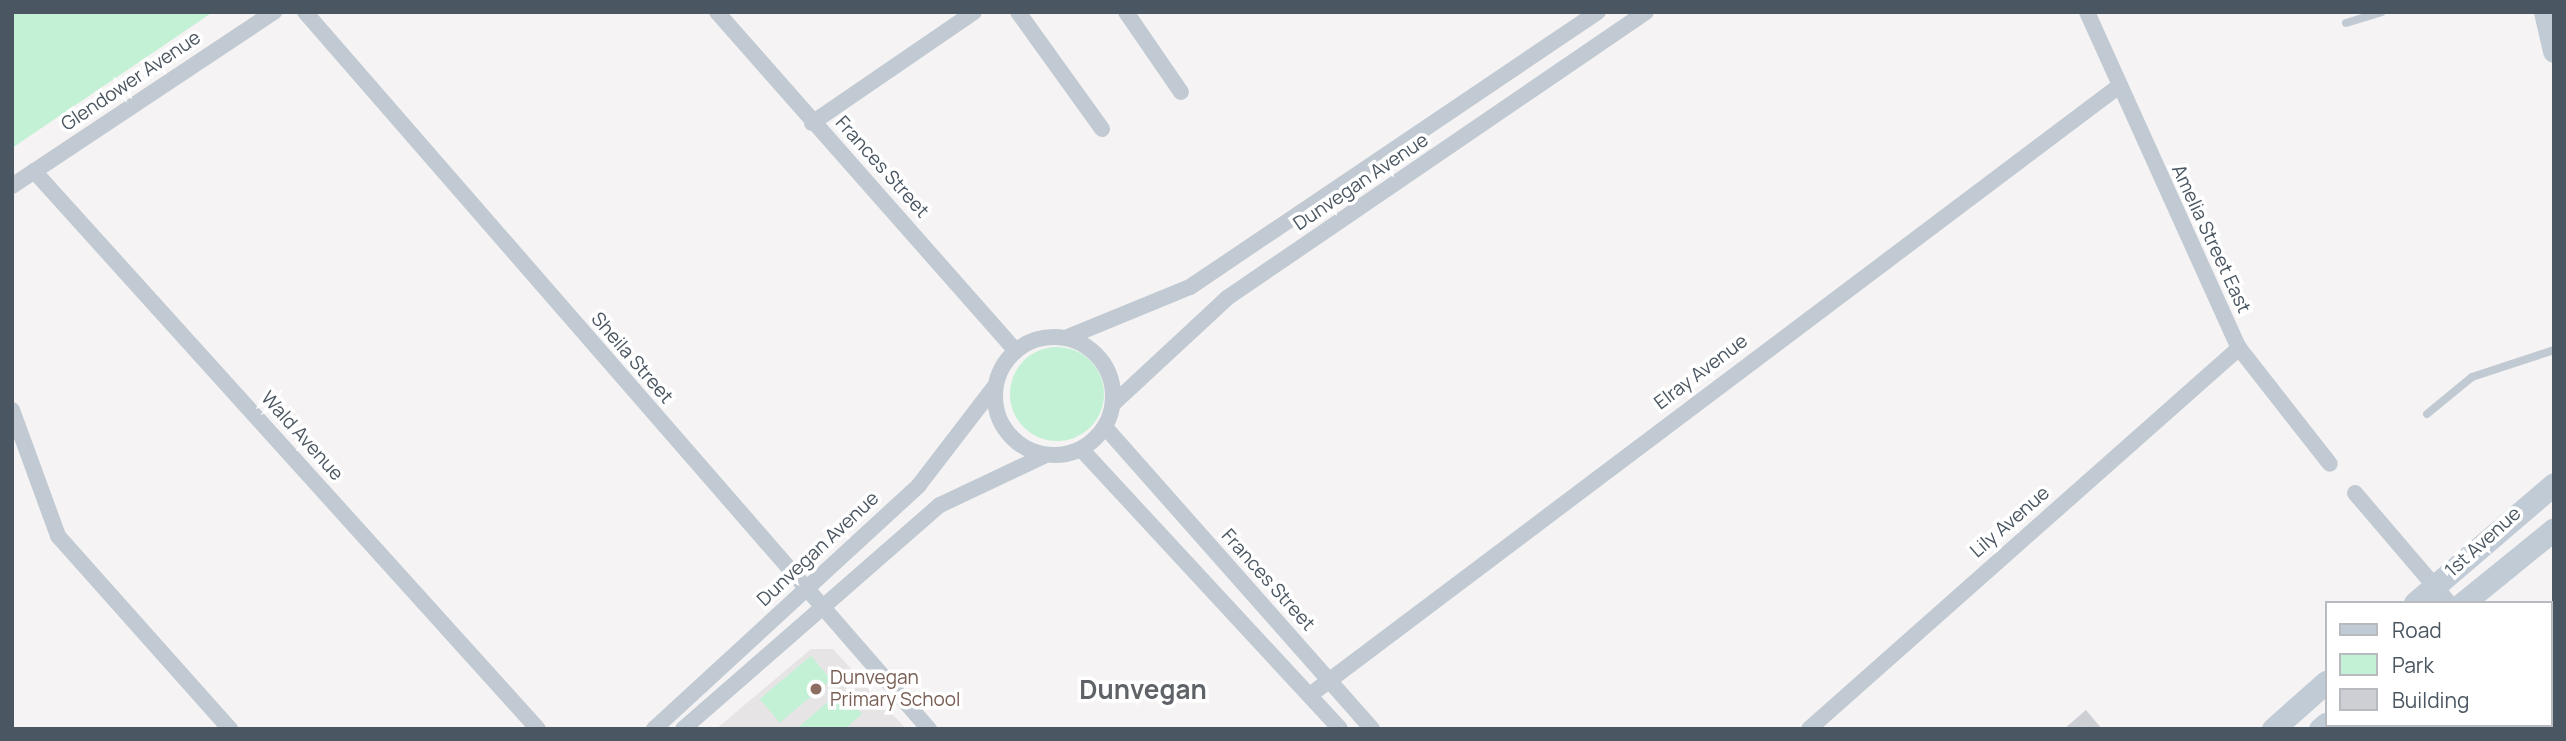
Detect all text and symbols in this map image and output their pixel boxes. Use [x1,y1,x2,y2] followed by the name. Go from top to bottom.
[57,26,205,136] street label: Glendower Avenue
[830,112,934,222] street label: Frances Street
[1289,128,1433,236] street label: Dunvegan Avenue
[2167,161,2255,317] street label: Amelia Street East
[586,308,678,408] street label: Sheila Street
[1650,330,1752,414] street label: Elray Avenue
[256,387,348,485] street label: Wald Avenue
[1966,481,2054,563] street label: Lily Avenue
[753,487,883,611] street label: Dunvegan Avenue
[2441,502,2525,582] street label: 1st Avenue
[1216,525,1320,635] street label: Frances Street
[2324,601,2552,727] legend
[2392,616,2442,644] text: Road
[2392,651,2434,679] text: Park
[830,667,960,711] place label: Dunvegan Primary School
[1079,674,1207,706] district label: Dunvegan
[808,681,824,697] marker: Dunvegan Primary School
[2392,686,2469,714] text: Building

